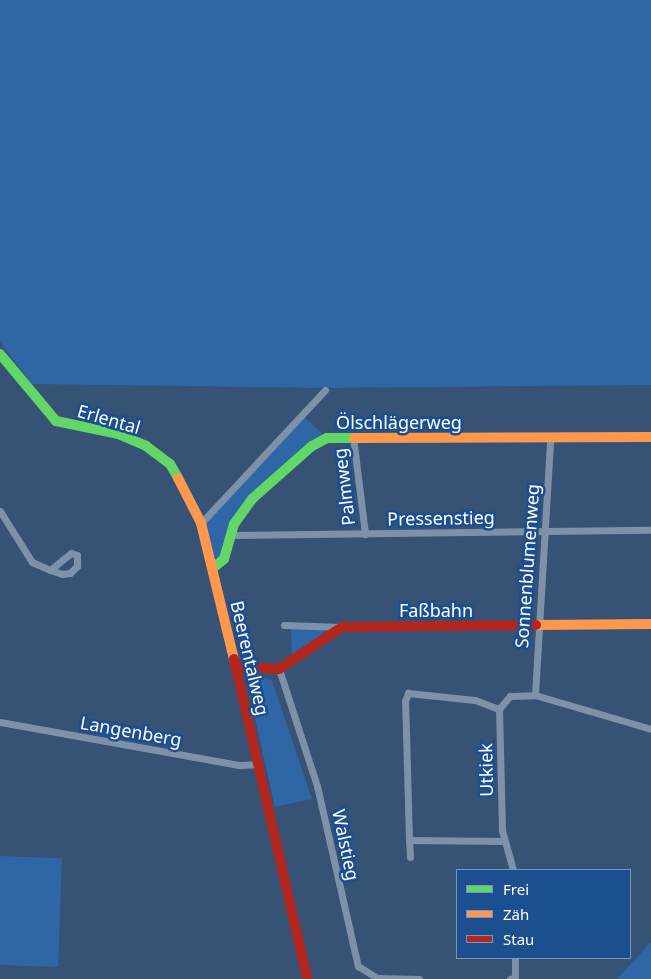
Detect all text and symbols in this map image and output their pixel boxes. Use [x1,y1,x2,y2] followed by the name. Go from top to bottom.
[75,400,143,438] street label: Erlental
[336,411,462,433] street label: Ölschlägerweg
[329,447,359,527] street label: Palmweg
[510,483,544,649] street label: Sonnenblumenweg
[387,506,495,530] street label: Pressenstieg
[226,599,274,717] street label: Beerentalweg
[399,599,473,621] street label: Faßbahn
[79,711,183,751] street label: Langenberg
[475,743,497,797] street label: Utkiek
[328,807,364,883] street label: Walstieg
[456,869,631,959] legend
[503,879,529,899] text: Frei
[503,904,529,924] text: Zäh
[503,929,534,949] text: Stau

